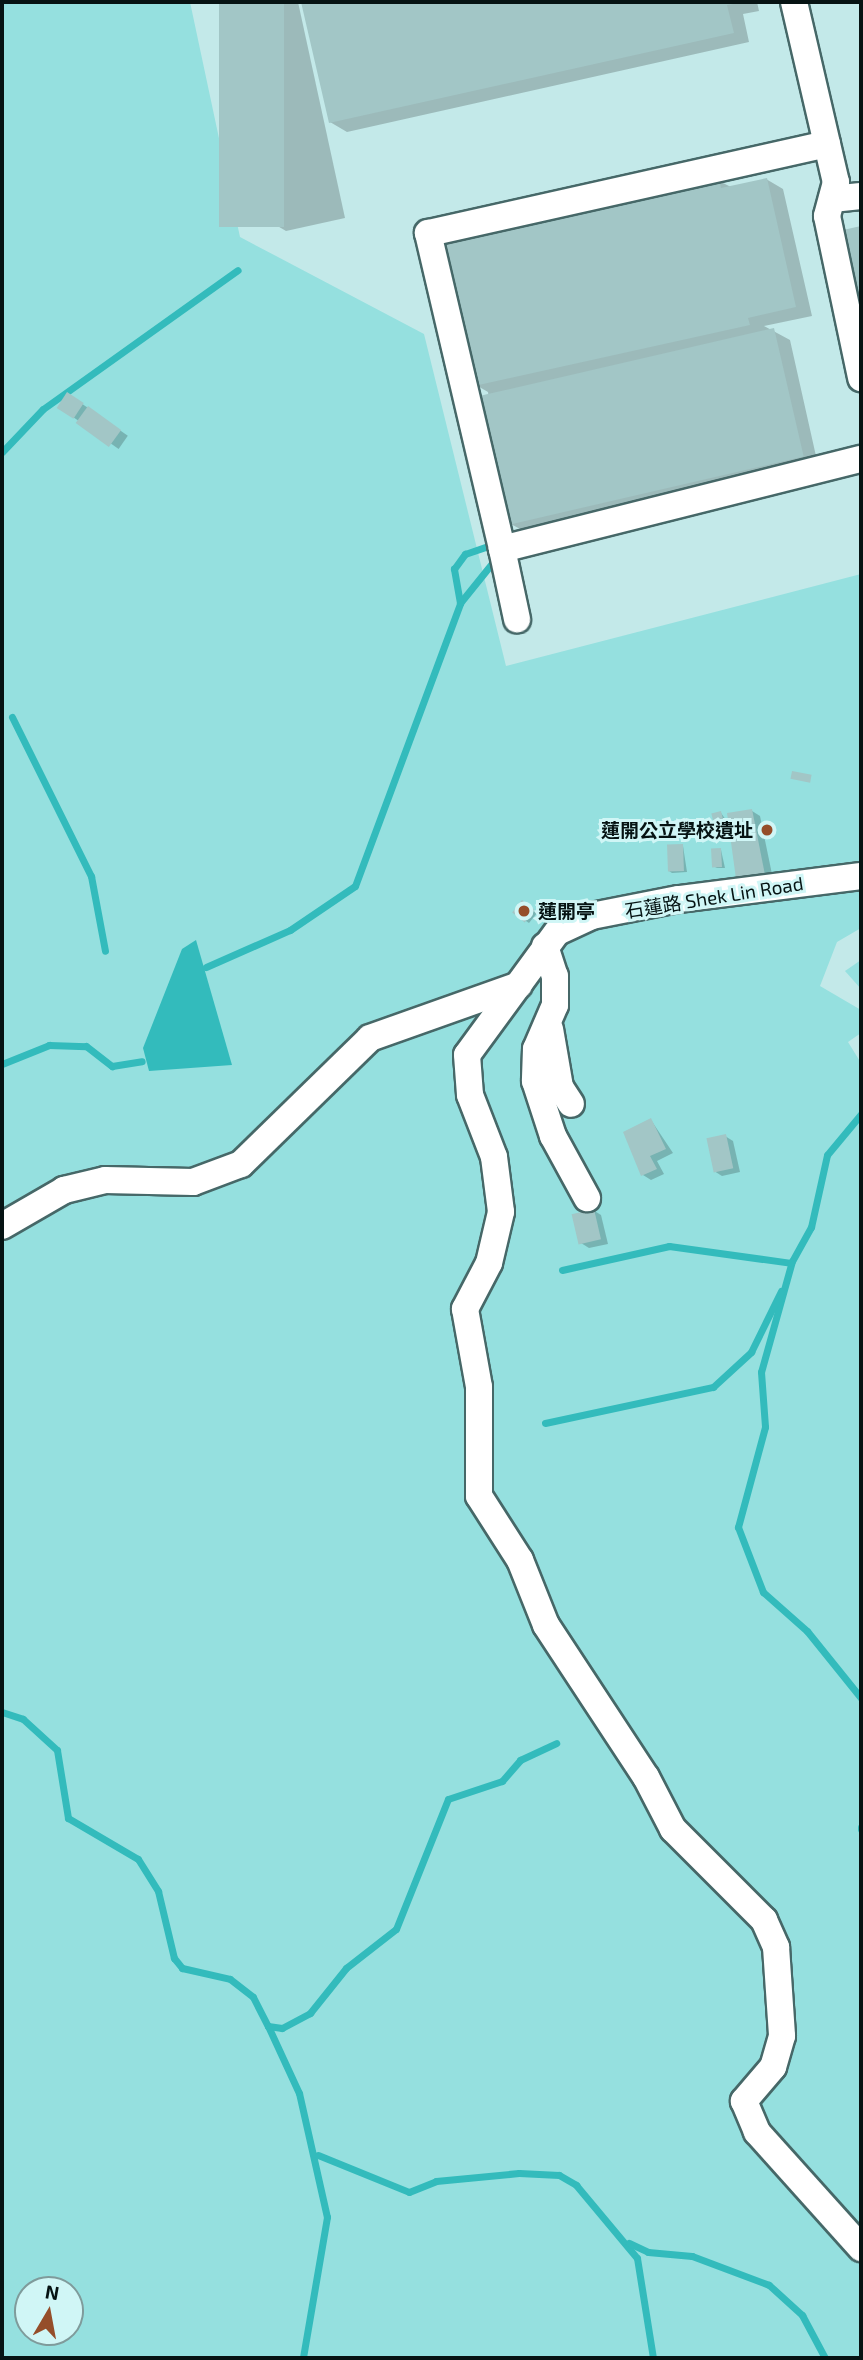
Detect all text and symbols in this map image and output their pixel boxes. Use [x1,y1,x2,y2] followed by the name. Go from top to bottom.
[601,819,753,841] place label: 蓮開公立學校遺址
[759,822,775,838] marker: 蓮開公立學校遺址
[623,872,805,922] street label: 石蓮路 Shek Lin Road
[538,900,595,922] place label: 蓮開亭
[516,903,532,919] marker: 蓮開亭
[14,2276,84,2346] north arrow
[44,2279,61,2304] text: N

